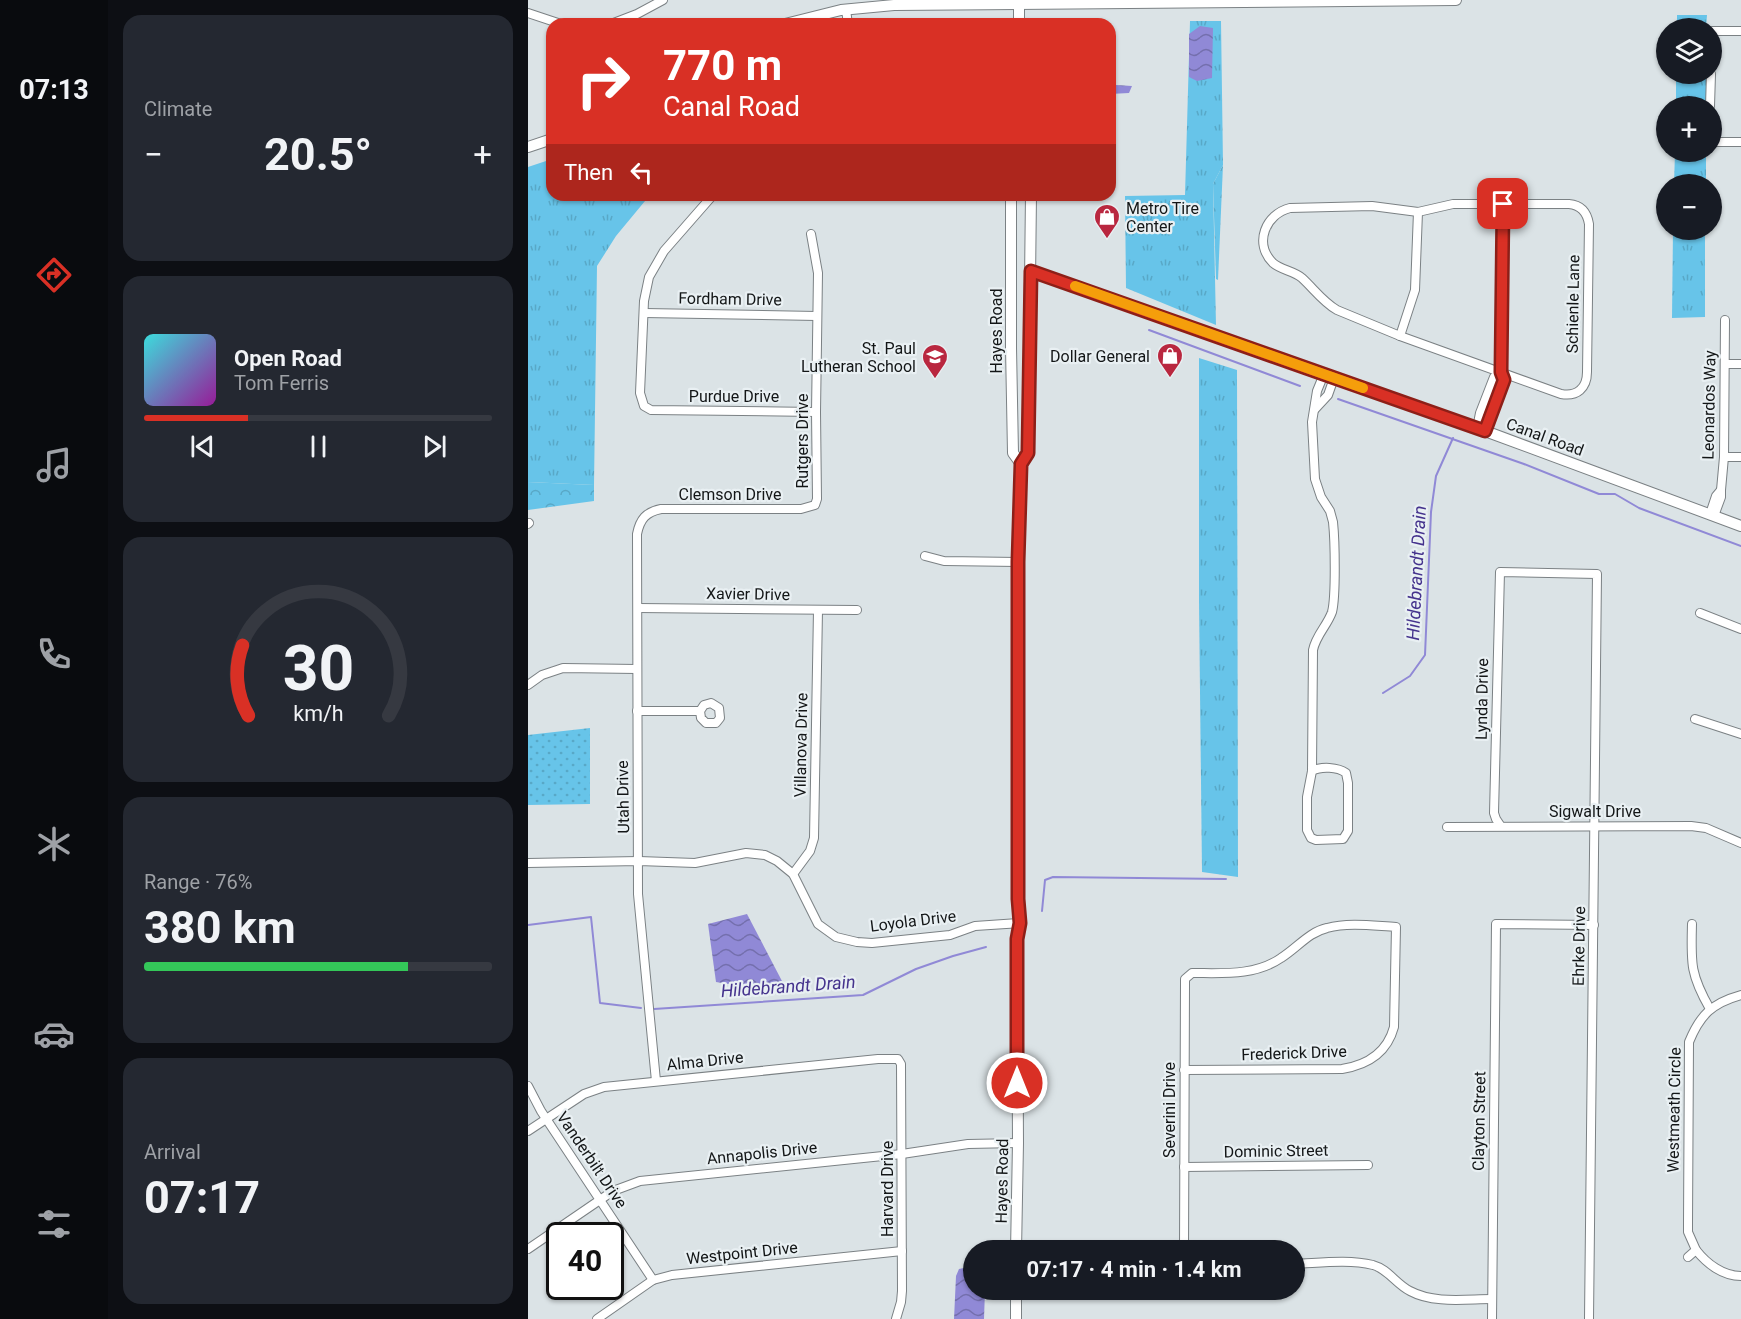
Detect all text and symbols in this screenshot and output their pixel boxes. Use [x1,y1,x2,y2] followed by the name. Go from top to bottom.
[1656,18,1722,240] map controls
[1656,18,1722,84] button: layers
[663,41,782,90] text: 770 m
[564,42,642,120] icon: right
[19,74,89,106] text: 07:13
[663,91,800,123] text: Canal Road
[1656,96,1722,162] button: +
[144,97,212,121] text: Climate
[264,128,372,181] text: 20.5°
[144,135,163,174] text: −
[473,135,492,174] text: +
[625,156,658,189] icon: left
[564,160,613,185] text: Then
[1656,174,1722,240] button: −
[1477,178,1528,229] pin
[1486,187,1519,220] icon: arrive
[1126,199,1199,236] place label: Metro Tire Center
[1092,202,1122,240] shop icon: Metro Tire Center
[33,254,75,296] icon: directions
[1563,254,1583,354] street label: Schienle Lane
[678,289,782,309] street label: Fordham Drive
[987,289,1006,373] street label: Hayes Road
[801,339,916,376] place label: St. Paul Lutheran School
[1155,341,1185,379] shop icon: Dollar General
[920,342,950,380] school or university icon: St. Paul Lutheran School
[234,346,342,371] text: Open Road
[1050,347,1150,366] place label: Dollar General
[1699,350,1719,460] street label: Leonardos Way
[234,371,329,395] text: Tom Ferris
[689,387,779,406] street label: Purdue Drive
[793,394,812,488] street label: Rutgers Drive
[1504,414,1586,460] street label: Canal Road
[186,430,219,463] icon: previous
[302,430,335,463] icon: pause
[418,430,451,463] icon: next
[33,444,75,486] icon: music
[679,485,781,504] street label: Clemson Drive
[1402,505,1430,641] water label: Hildebrandt Drain
[706,584,790,604] street label: Xavier Drive
[33,633,75,675] icon: phone
[282,633,354,706] text: 30
[1472,658,1492,740] street label: Lynda Drive
[791,693,811,797] street label: Villanova Drive
[293,702,343,727] text: km/h
[613,760,633,834] street label: Utah Drive
[1549,802,1641,821] street label: Sigwalt Drive
[33,823,75,865] icon: climate
[144,870,252,894] text: Range · 76%
[144,901,296,954] text: 380 km
[869,906,957,936] street label: Loyola Drive
[1569,906,1589,986] street label: Ehrke Drive
[720,971,856,1001] water label: Hildebrandt Drain
[33,1013,75,1055] icon: car
[1241,1042,1347,1064] street label: Frederick Drive
[1663,1047,1685,1173] street label: Westmeath Circle
[666,1048,744,1074] street label: Alma Drive
[985,1051,1049,1115] position arrow
[1160,1062,1179,1158] street label: Severini Drive
[1469,1071,1489,1171] street label: Clayton Street
[553,1108,631,1212] street label: Vanderbilt Drive
[706,1138,818,1168] street label: Annapolis Drive
[992,1138,1012,1224] street label: Hayes Road
[144,1140,201,1164] text: Arrival
[878,1141,897,1237] street label: Harvard Drive
[1223,1141,1329,1161] street label: Dominic Street
[144,1171,260,1224] text: 07:17
[33,1203,75,1245] icon: filters
[546,1222,624,1300] speed limit sign: 40
[685,1238,799,1268] street label: Westpoint Drive
[1026,1257,1242,1282] text: 07:17 · 4 min · 1.4 km

